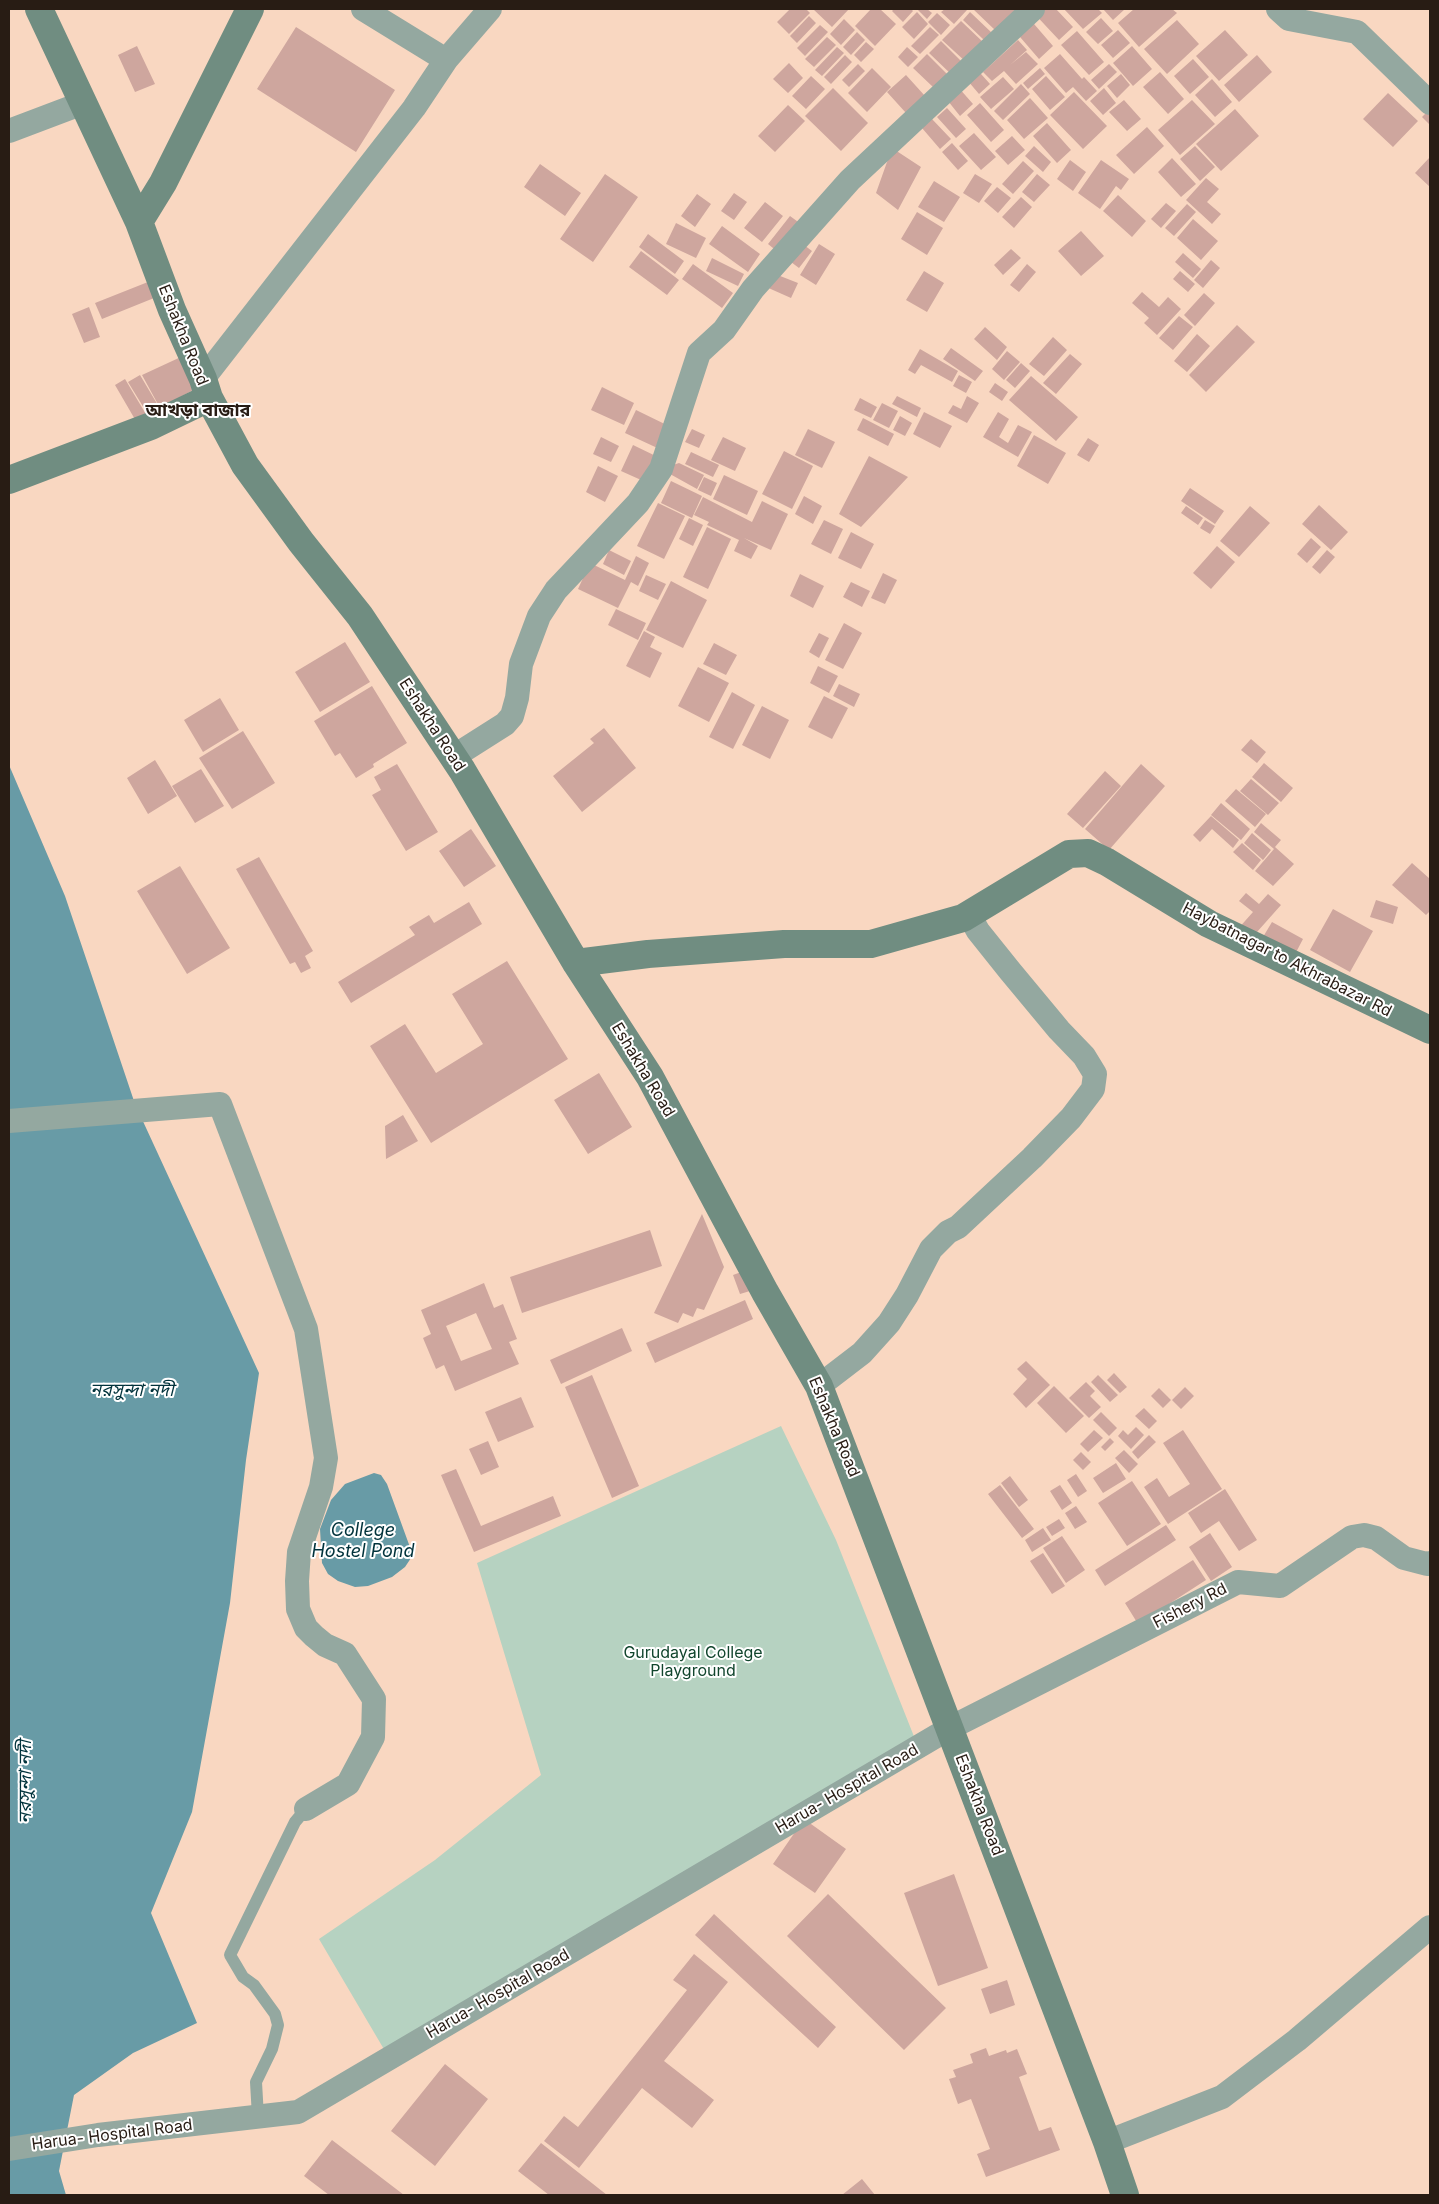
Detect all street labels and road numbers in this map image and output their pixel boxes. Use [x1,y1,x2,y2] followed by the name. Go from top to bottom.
[154,282,212,388] street label: Eshakha Road
[395,675,469,775] street label: Eshakha Road
[1179,899,1395,1021] street label: Haybatnagar to Akhrabazar Rd
[607,1019,679,1121] street label: Eshakha Road
[804,1374,864,1480] street label: Eshakha Road
[1150,1579,1230,1633] street label: Fishery Rd
[772,1740,922,1838] street label: Harua- Hospital Road
[951,1752,1007,1858] street label: Eshakha Road
[423,1945,573,2043] street label: Harua- Hospital Road
[30,2116,194,2154] street label: Harua- Hospital Road

